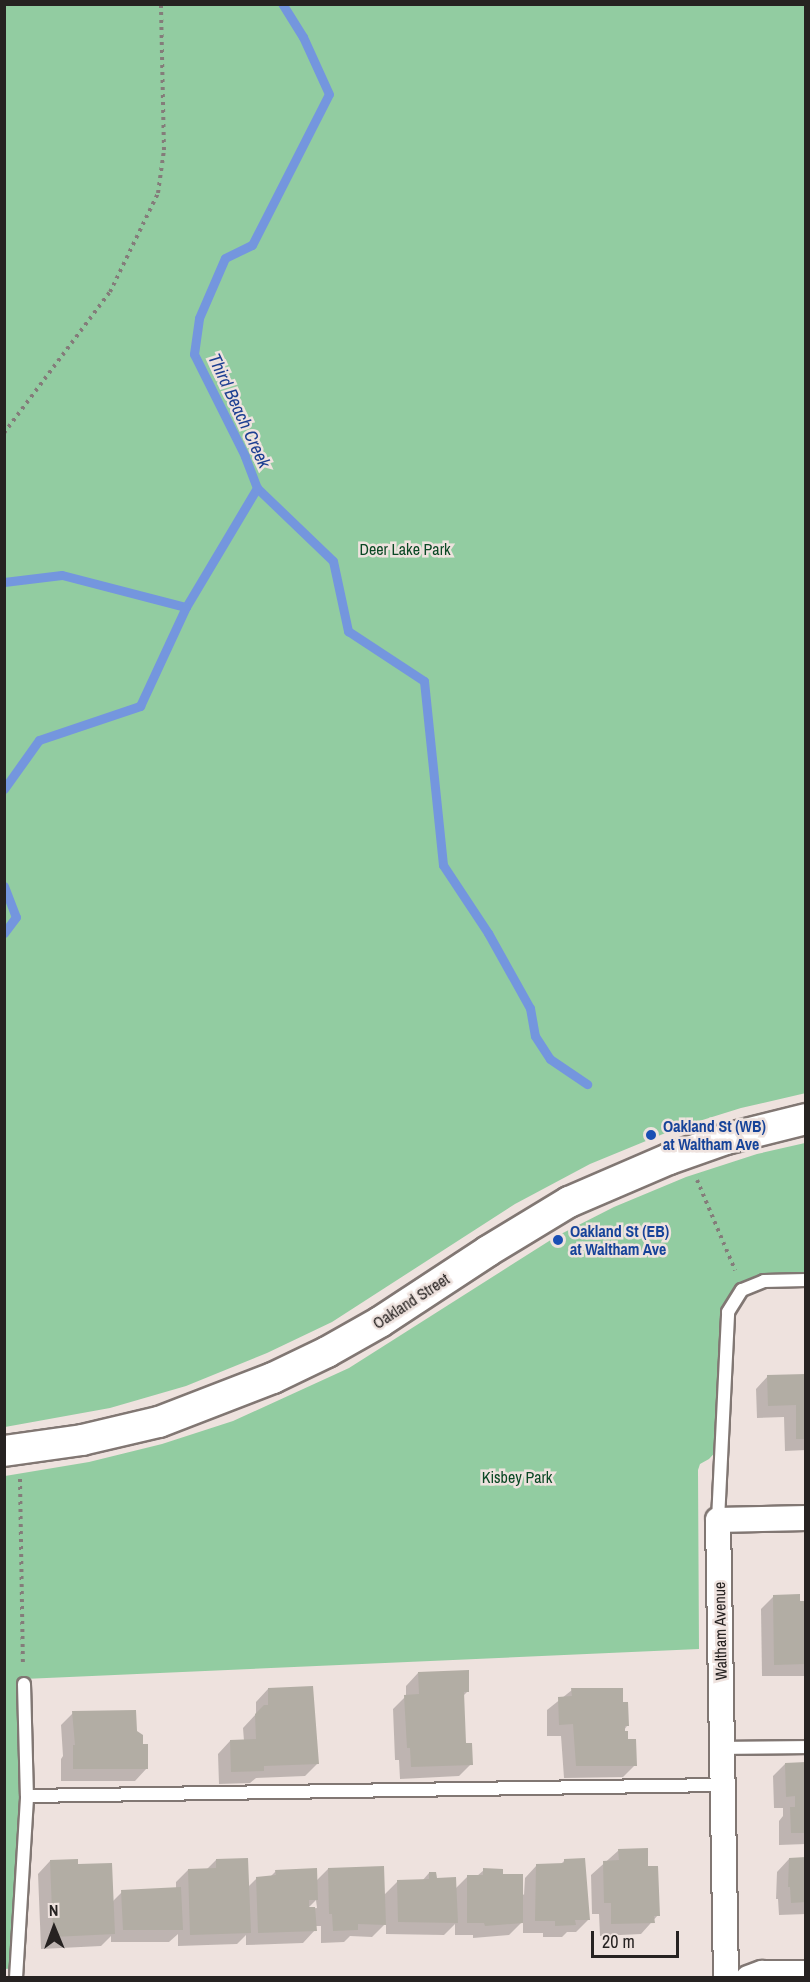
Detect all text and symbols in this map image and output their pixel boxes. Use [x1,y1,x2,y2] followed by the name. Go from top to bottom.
[203,350,275,472] water label: Third Beach Creek
[359,539,451,559] park label: Deer Lake Park
[663,1116,766,1154] place label: Oakland St (WB) at Waltham Ave
[644,1128,658,1142] marker: Oakland St (WB) at Waltham Ave
[570,1221,669,1259] place label: Oakland St (EB) at Waltham Ave
[551,1233,565,1247] marker: Oakland St (EB) at Waltham Ave
[369,1269,453,1333] street label: Oakland Street
[482,1467,552,1487] park label: Kisbey Park
[710,1581,730,1681] street label: Waltham Avenue
[24,1898,84,1958] north arrow
[49,1899,59,1921] text: N
[594,1919,682,1957] scale bar
[602,1929,635,1954] text: 20 m

